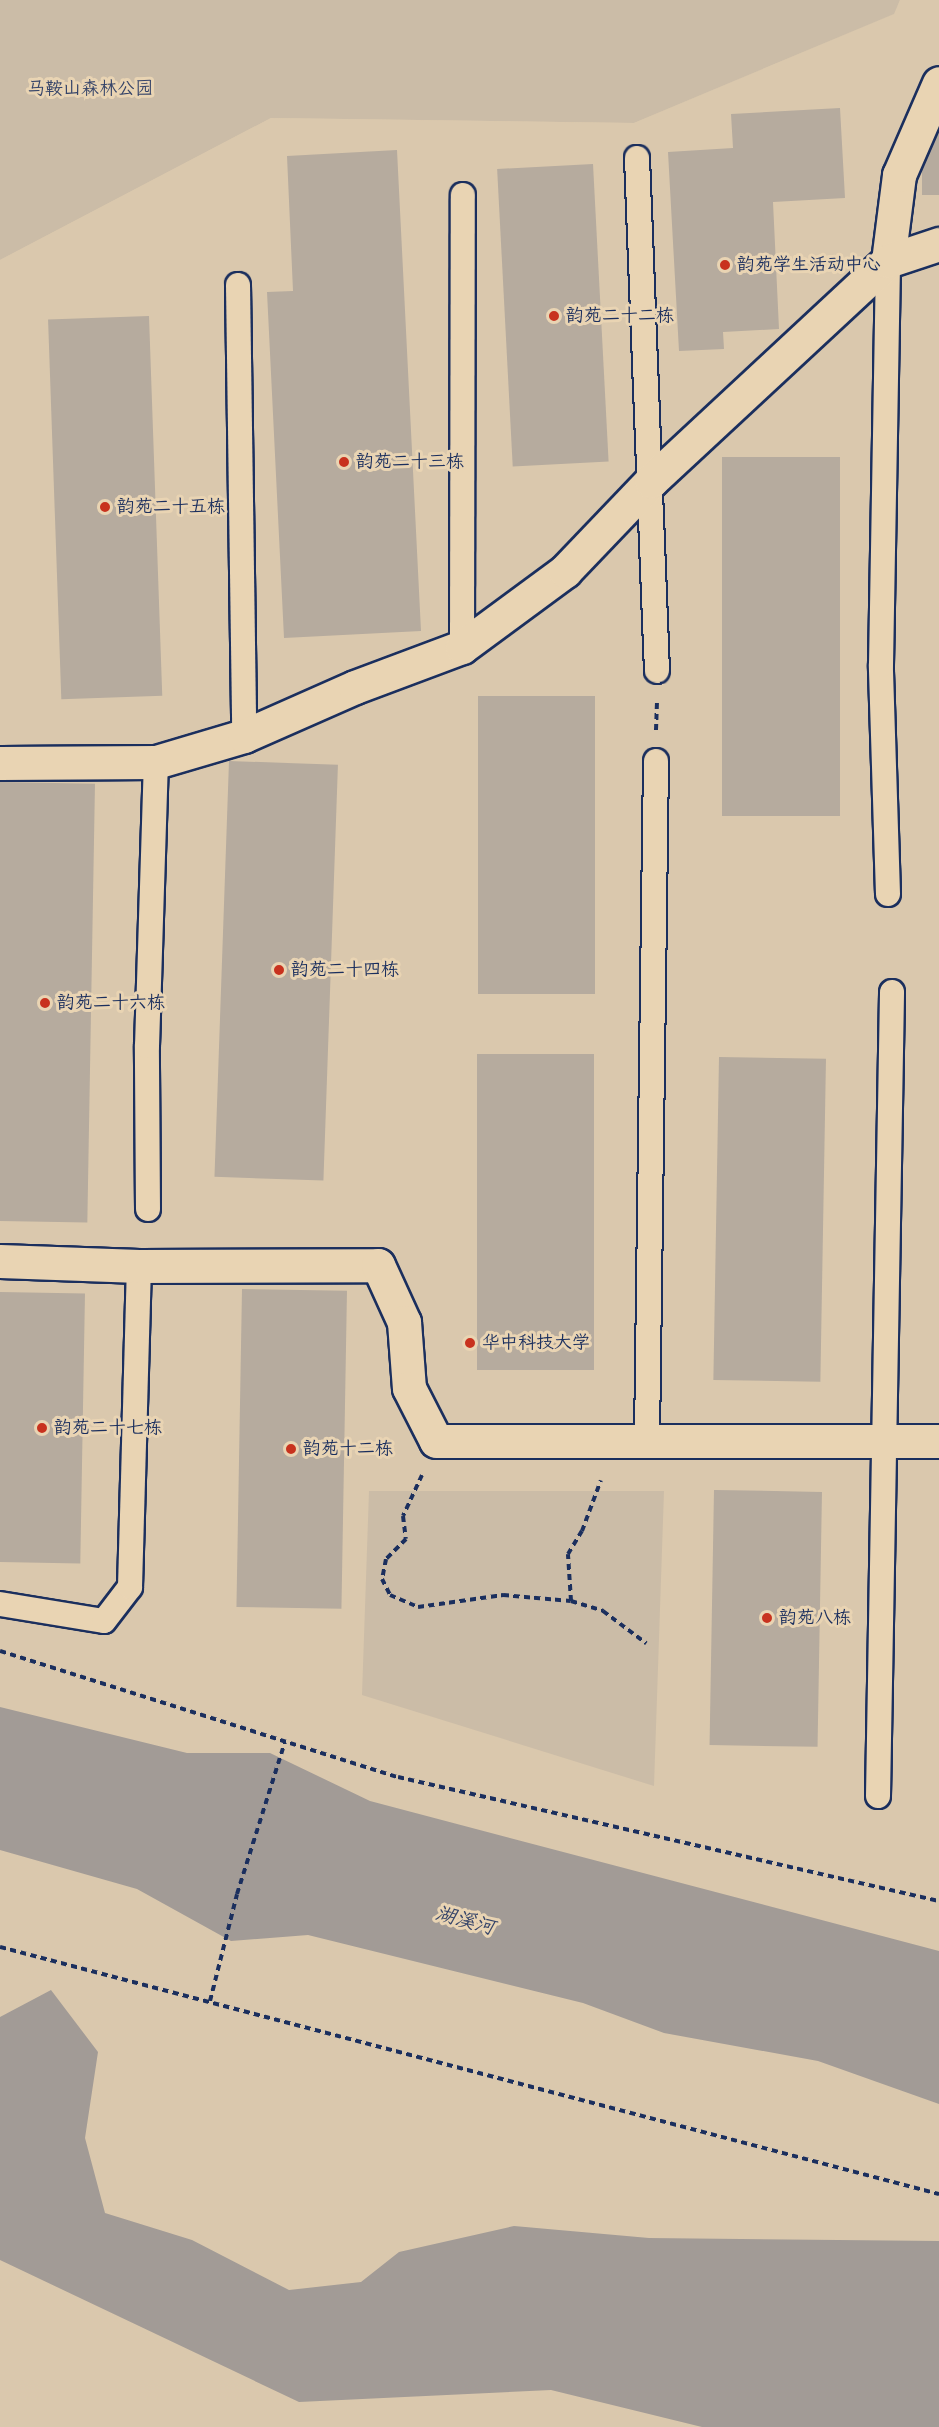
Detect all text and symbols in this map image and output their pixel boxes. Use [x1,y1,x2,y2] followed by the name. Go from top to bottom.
[27,78,153,100] park label: 马鞍山森林公园
[737,254,881,276] place label: 韵苑学生活动中心
[718,258,732,272] marker: 韵苑学生活动中心
[566,305,674,327] place label: 韵苑二十二栋
[547,309,561,323] marker: 韵苑二十二栋
[356,451,464,473] place label: 韵苑二十三栋
[337,455,351,469] marker: 韵苑二十三栋
[117,496,225,518] place label: 韵苑二十五栋
[98,500,112,514] marker: 韵苑二十五栋
[291,959,399,981] place label: 韵苑二十四栋
[272,963,286,977] marker: 韵苑二十四栋
[57,992,165,1014] place label: 韵苑二十六栋
[38,996,52,1010] marker: 韵苑二十六栋
[482,1332,590,1354] place label: 华中科技大学
[463,1336,477,1350] marker: 华中科技大学
[54,1417,162,1439] place label: 韵苑二十七栋
[35,1421,49,1435] marker: 韵苑二十七栋
[303,1438,393,1460] place label: 韵苑十二栋
[284,1442,298,1456] marker: 韵苑十二栋
[779,1607,851,1629] place label: 韵苑八栋
[760,1611,774,1625] marker: 韵苑八栋
[433,1902,497,1940] water label: 湖溪河

